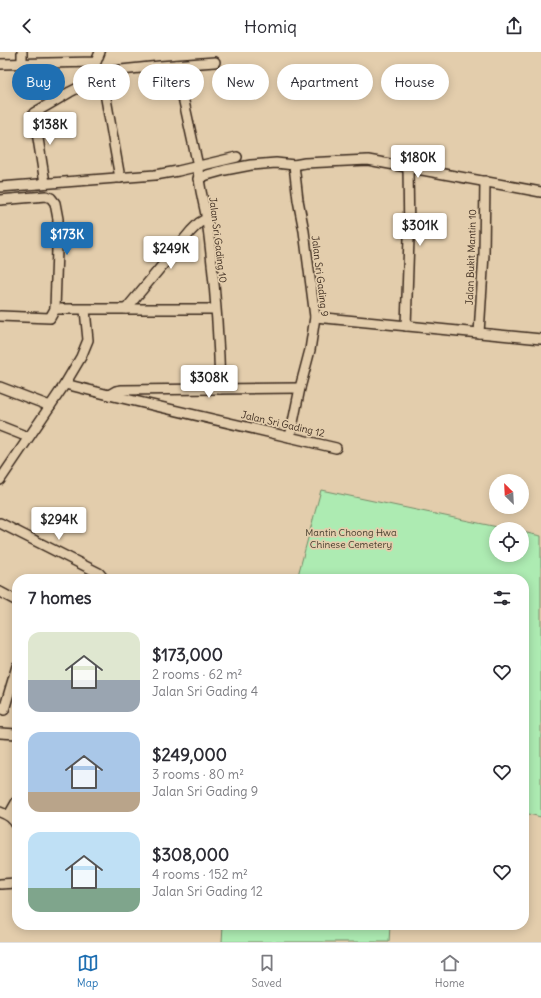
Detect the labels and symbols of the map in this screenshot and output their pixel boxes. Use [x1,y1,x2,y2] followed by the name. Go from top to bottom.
[22,112,78,146] pin: $138K
[390,145,446,179] pin: $180K
[206,196,230,284] street label: Jalan Sri Gading 10
[463,209,479,305] street label: Jalan Bukit Mantin 10
[392,213,448,247] pin: $301K
[39,222,95,256] pin: $173K
[309,235,331,318] street label: Jalan Sri Gading 9
[143,236,199,270] pin: $249K
[181,365,237,399] pin: $308K
[240,408,327,440] street label: Jalan Sri Gading 12
[489,474,529,514] north arrow
[31,507,87,541] pin: $294K
[305,526,397,551] park label: Mantin Choong Hwa Chinese Cemetery

